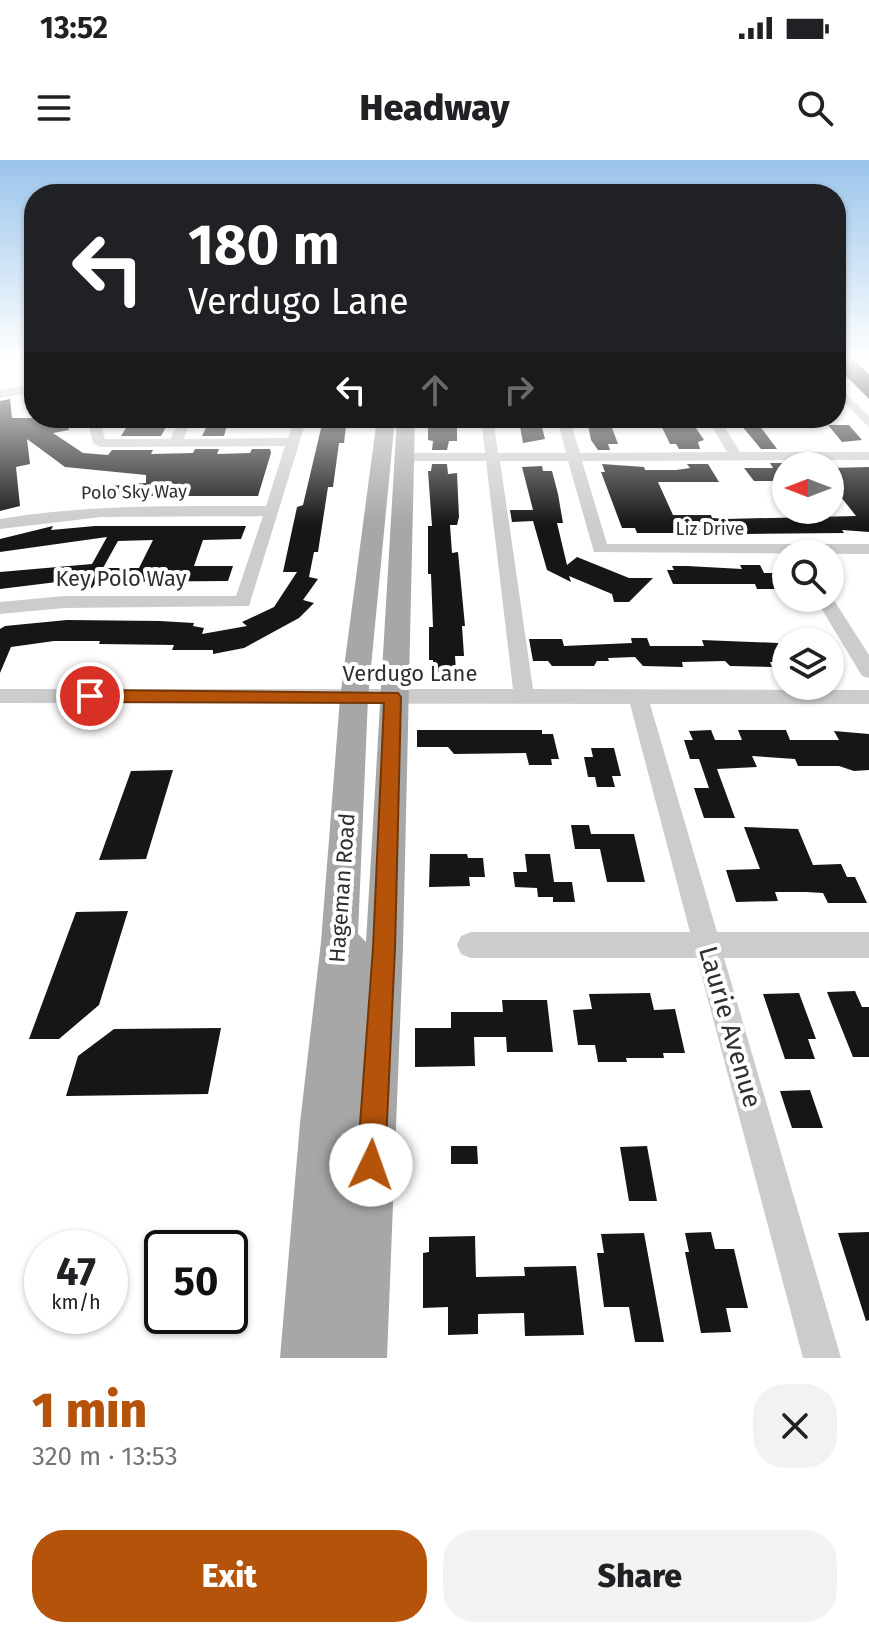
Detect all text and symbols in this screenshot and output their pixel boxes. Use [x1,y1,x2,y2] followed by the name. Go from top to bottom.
[40,10,108,46] text: 13:52
[32,86,76,130] icon: menu
[360,86,509,130] text: Headway
[793,86,837,130] icon: search
[188,212,340,279] text: 180 m
[56,216,160,320] icon: left
[188,280,409,324] text: Verdugo Lane
[329,368,373,412] icon: left
[413,368,457,412] icon: ahead
[497,368,541,412] icon: right
[772,452,844,524] north arrow
[772,452,844,700] map controls
[81,480,187,504] street label: Polo Sky Way
[676,518,744,540] street label: Liz Drive
[772,540,844,612] button: search
[55,565,187,592] street label: Key Polo Way
[772,628,844,700] button: layers
[343,660,477,687] street label: Verdugo Lane
[56,662,124,730] pin
[68,674,112,718] icon: arrive
[323,812,361,964] street label: Hageman Road
[692,943,768,1111] street label: Laurie Avenue
[329,1123,413,1207] position arrow
[144,1230,248,1334] speed limit sign: 50
[56,1248,96,1296] text: 47
[51,1290,101,1314] text: km/h
[32,1382,147,1440] text: 1 min
[753,1384,837,1468] button: close
[32,1441,178,1472] text: 320 m · 13:53
[32,1530,427,1622] button: Exit
[443,1530,837,1622] button: Share

